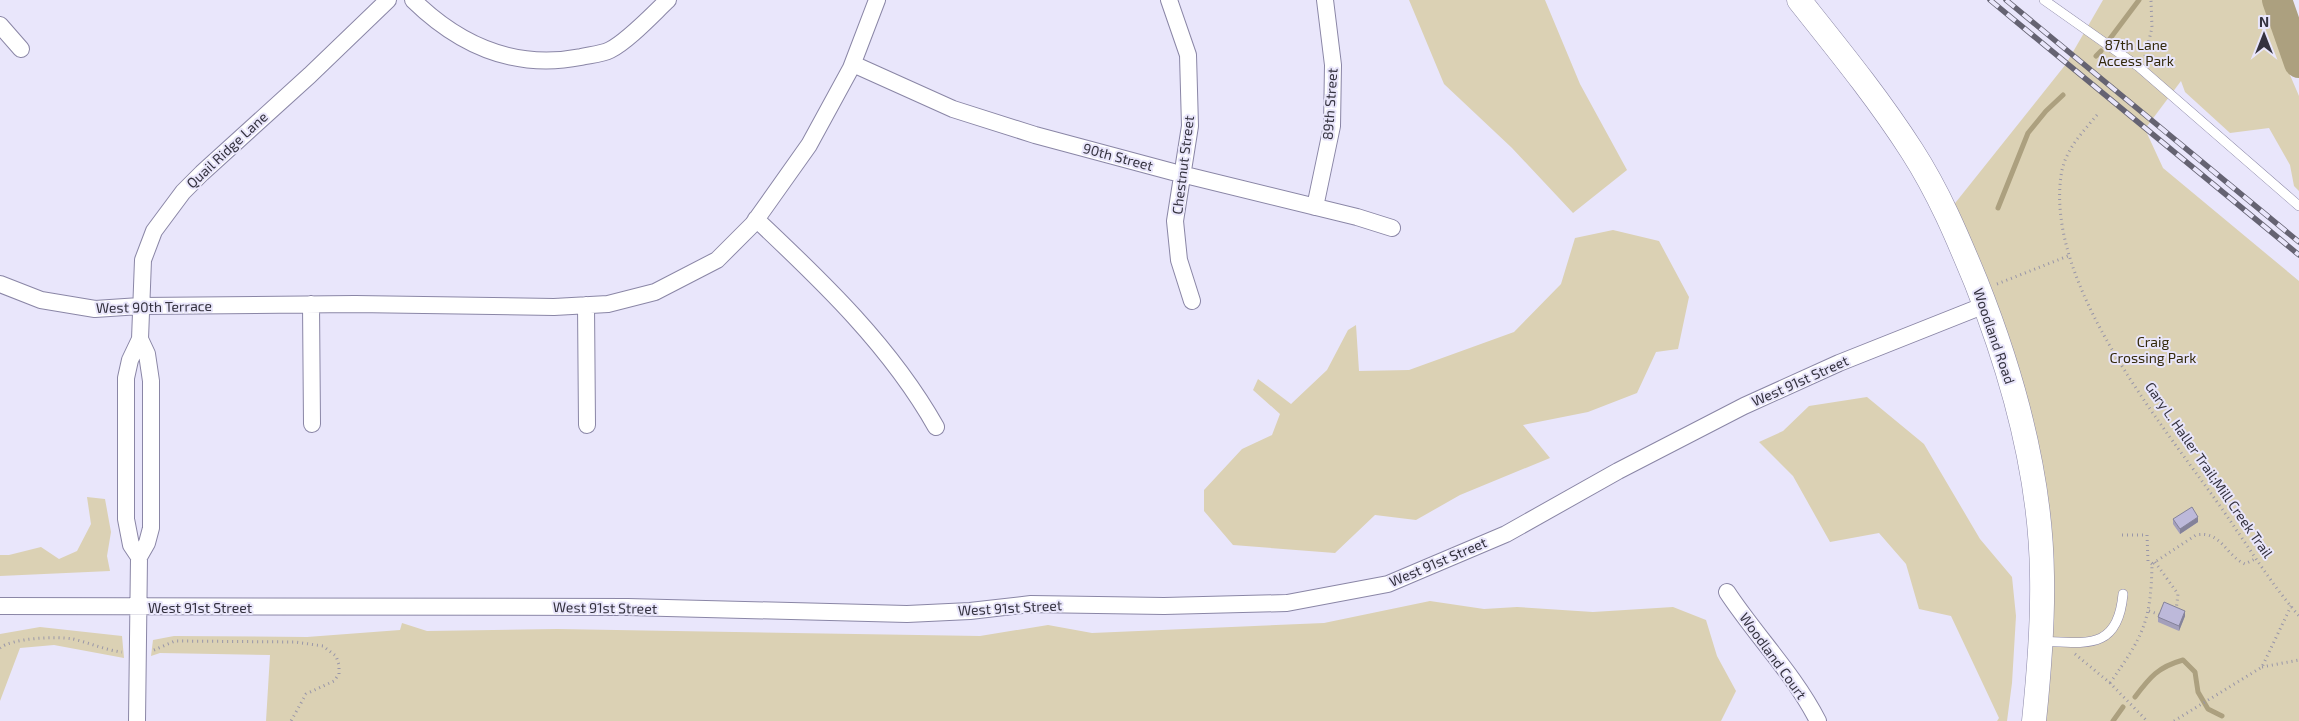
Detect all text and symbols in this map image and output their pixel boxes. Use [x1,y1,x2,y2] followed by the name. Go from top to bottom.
[2239,10,2289,60] north arrow
[2259,13,2269,30] text: N
[2098,36,2174,69] park label: 87th Lane Access Park
[1319,67,1340,140] street label: 89th Street
[183,108,271,191] street label: Quail Ridge Lane
[1168,114,1197,215] street label: Chestnut Street
[1081,139,1155,174] street label: 90th Street
[1970,286,2019,386] street label: Woodland Road
[96,297,212,316] street label: West 90th Terrace
[2110,333,2196,366] park label: Craig Crossing Park
[1749,352,1851,409] street label: West 91st Street
[2142,379,2277,562] street label: Gary L. Haller Trail;Mill Creek Trail
[1387,533,1489,590] street label: West 91st Street
[958,596,1062,619] street label: West 91st Street
[553,598,657,617] street label: West 91st Street
[148,599,252,616] street label: West 91st Street
[1736,609,1811,702] street label: Woodland Court

